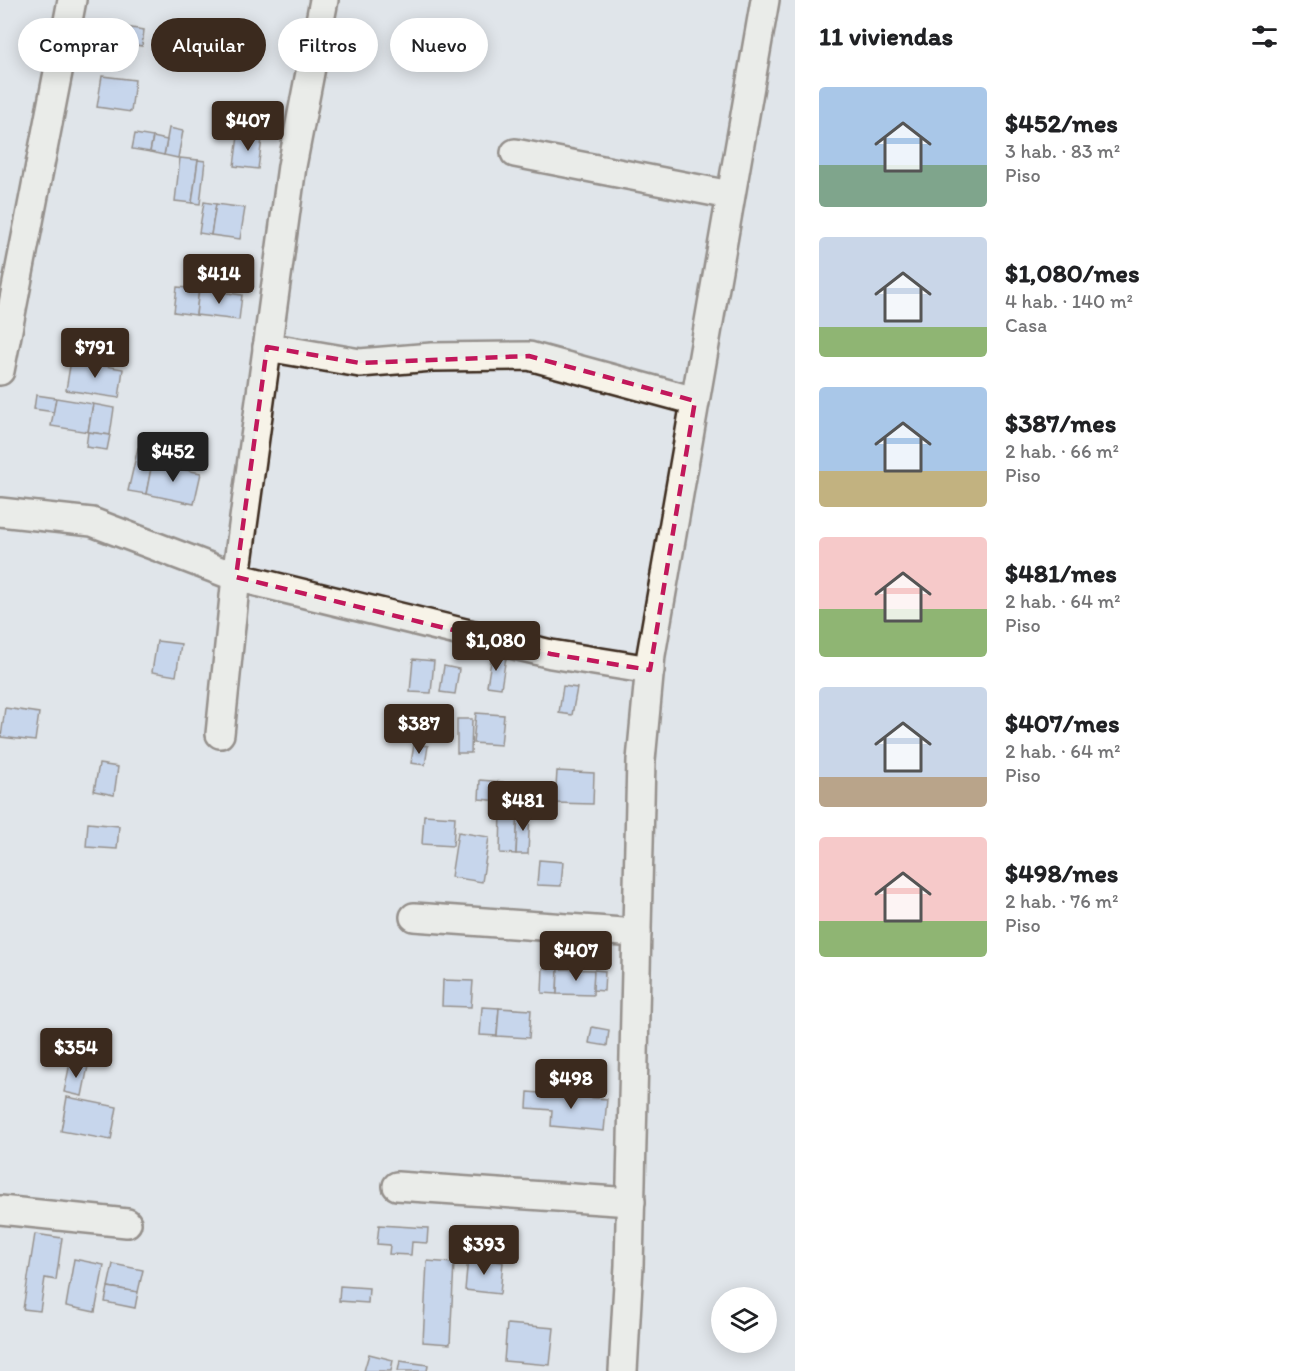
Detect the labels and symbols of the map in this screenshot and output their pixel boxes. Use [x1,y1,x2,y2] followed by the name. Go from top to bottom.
[212,101,284,152] pin: $407
[183,254,255,305] pin: $414
[59,328,131,379] pin: $791
[137,432,209,483] pin: $452
[447,621,545,672] pin: $1,080
[383,704,455,755] pin: $387
[487,781,559,832] pin: $481
[540,931,612,982] pin: $407
[40,1028,112,1079] pin: $354
[535,1059,607,1110] pin: $498
[448,1225,520,1276] pin: $393

